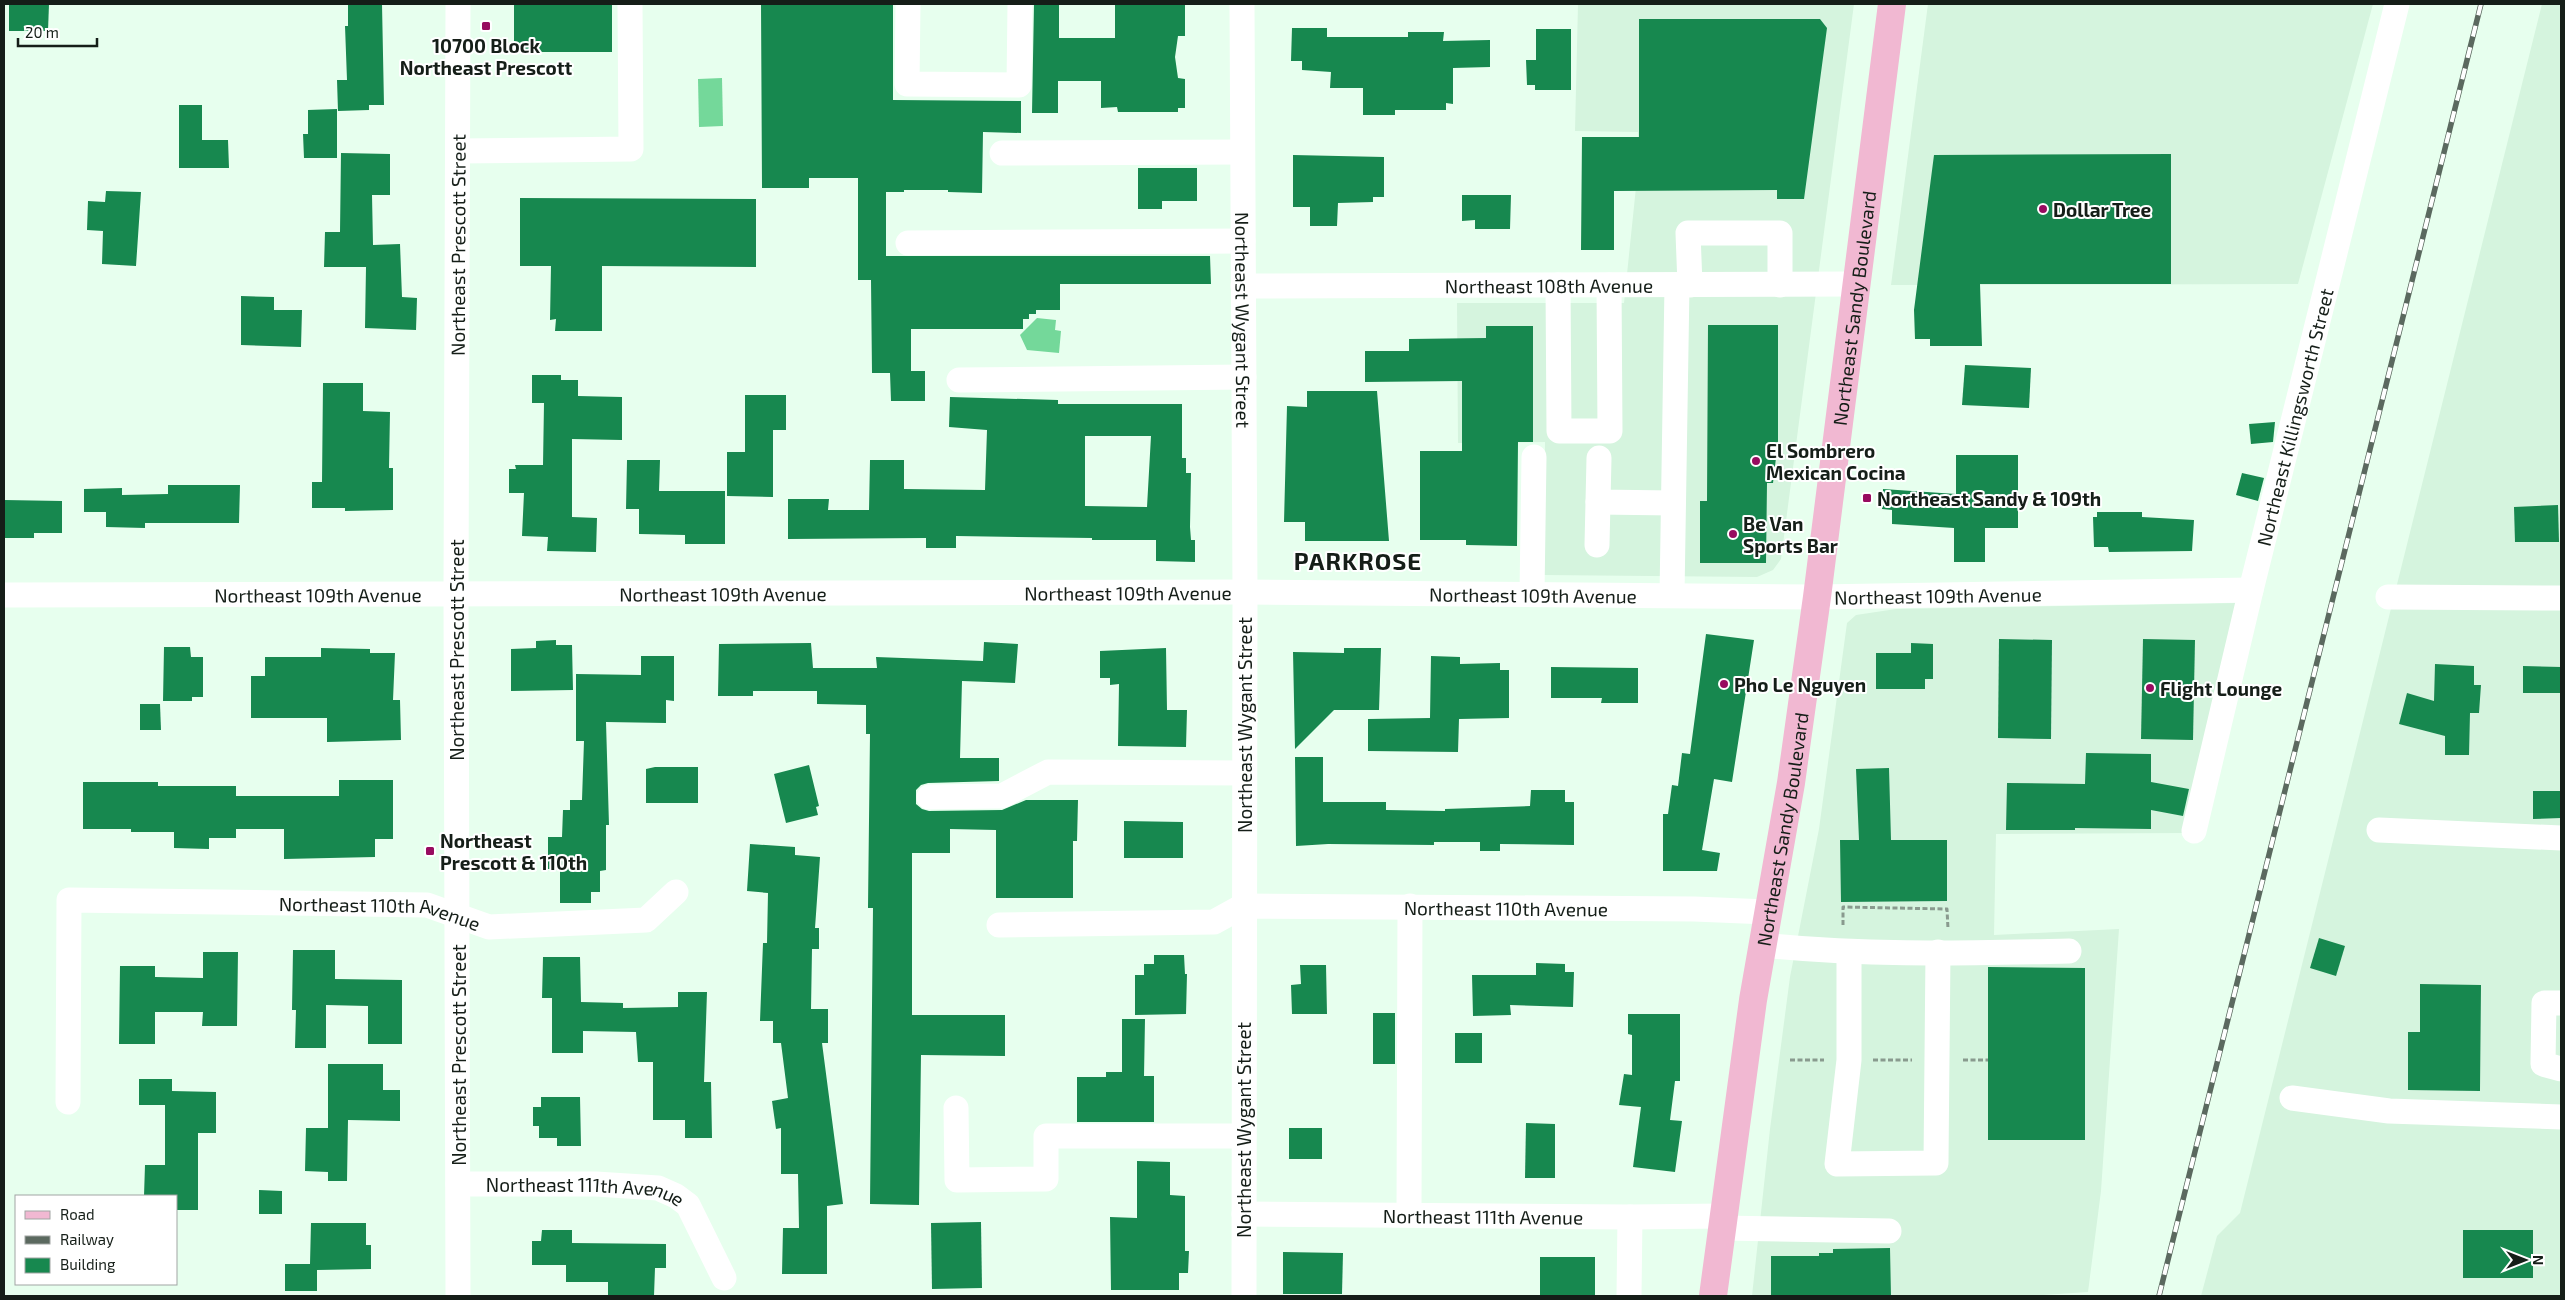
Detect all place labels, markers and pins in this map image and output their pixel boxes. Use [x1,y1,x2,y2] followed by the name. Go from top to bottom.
[480,20,492,32] marker: 10700 Block Northeast Prescott
[400,34,572,79] place label: 10700 Block Northeast Prescott
[2053,198,2152,221] place label: Dollar Tree
[2037,203,2049,215] marker: Dollar Tree
[1766,439,1906,484] place label: El Sombrero Mexican Cocina
[1750,455,1762,467] marker: El Sombrero Mexican Cocina
[1877,487,2101,511] place label: Northeast Sandy & 109th
[1861,492,1873,504] marker: Northeast Sandy & 109th
[1743,512,1838,557] place label: Be Van Sports Bar
[1727,528,1739,540] marker: Be Van Sports Bar
[1734,673,1866,697] place label: Pho Le Nguyen
[2160,677,2282,700] place label: Flight Lounge
[1718,678,1730,690] marker: Pho Le Nguyen
[2144,682,2156,694] marker: Flight Lounge
[440,829,587,874] place label: Northeast Prescott & 110th
[424,845,436,857] marker: Northeast Prescott & 110th

